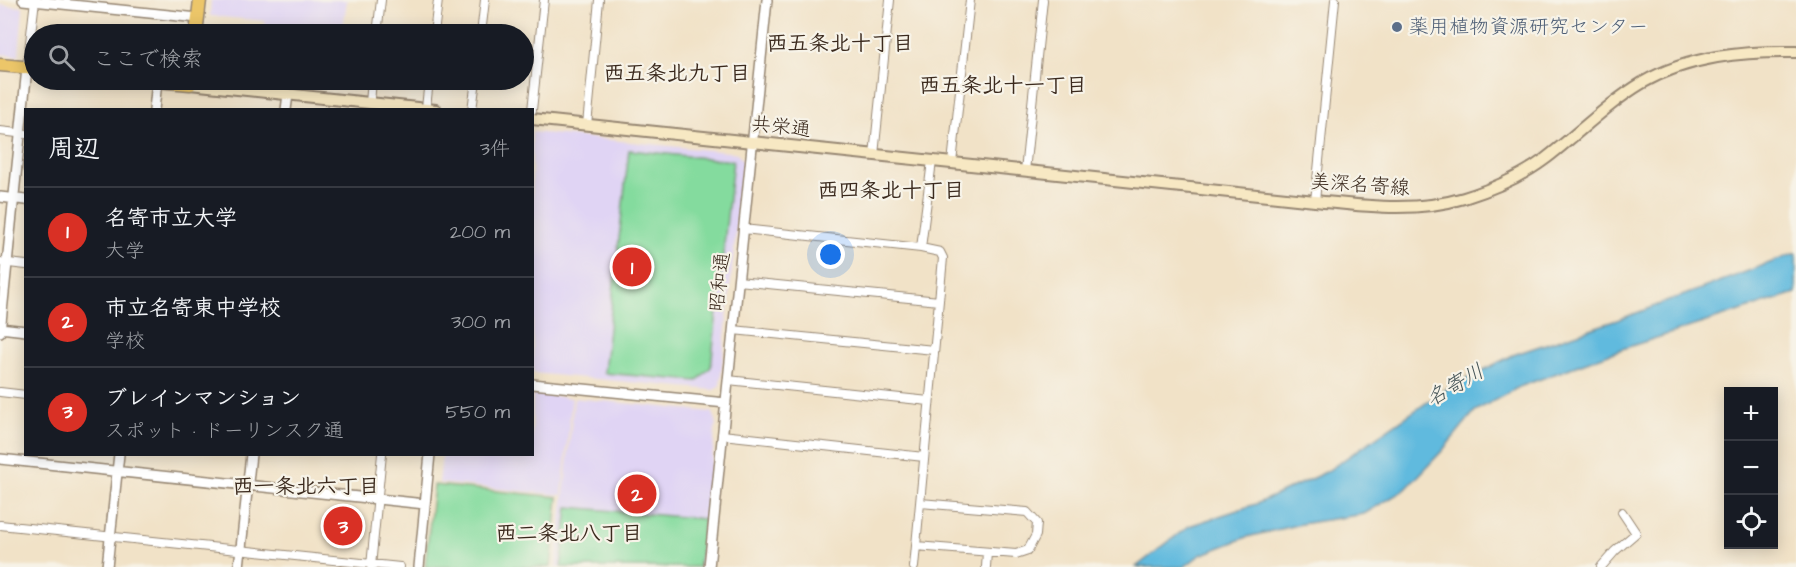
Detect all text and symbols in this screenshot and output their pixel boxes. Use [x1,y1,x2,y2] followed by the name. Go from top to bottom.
[1409,13,1648,41] place label: 薬用植物資源研究センター
[1390,20,1404,34] marker: 薬用植物資源研究センター
[24,24,534,90] search box
[767,29,914,58] district label: 西五条北十丁目
[45,41,78,74] icon: search
[93,44,203,75] text: ここで検索
[604,59,751,88] district label: 西五条北九丁目
[919,71,1087,100] district label: 西五条北十一丁目
[750,110,812,144] street label: 共栄通
[48,131,100,167] text: 周辺
[480,135,510,163] text: 3件
[1309,168,1411,202] street label: 美深名寄線
[818,176,965,205] district label: 西四条北十丁目
[105,203,237,234] text: 名寄市立大学
[66,218,69,246] text: 1
[450,218,510,246] text: 200 m
[105,237,145,265] text: 大学
[816,240,845,269] your location
[612,244,652,290] pin: 1
[703,251,737,313] street label: 昭和通
[105,293,281,324] text: 市立名寄東中学校
[62,308,73,336] text: 2
[451,308,510,336] text: 300 m
[105,327,145,355] text: 学校
[1420,357,1490,413] water label: 名寄川
[105,383,301,414] text: ブレインマンション
[1724,387,1778,549] map controls
[1724,387,1778,441] button: +
[62,398,73,426] text: 3
[445,398,510,426] text: 550 m
[105,417,344,445] text: スポット · ドーリンスク通
[1724,441,1778,495] button: −
[233,472,380,501] district label: 西一条北六丁目
[618,472,656,516] pin: 2
[1724,495,1778,549] button: locate
[324,504,362,548] pin: 3
[496,519,643,548] district label: 西二条北八丁目

